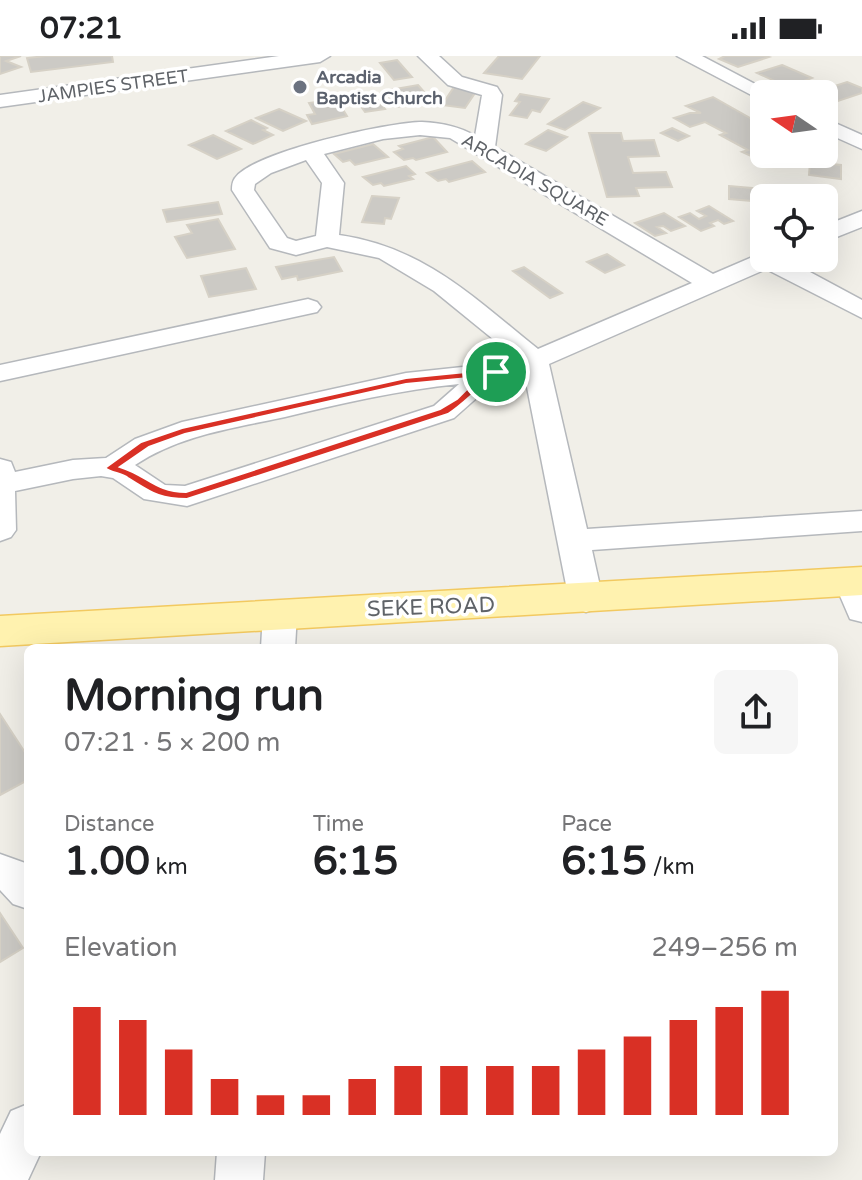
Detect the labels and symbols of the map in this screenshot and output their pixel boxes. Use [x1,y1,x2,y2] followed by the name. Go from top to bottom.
[36,65,190,107] street label: JAMPIES STREET
[316,66,443,109] place label: Arcadia Baptist Church
[291,78,309,96] marker: Arcadia Baptist Church
[750,80,838,168] north arrow
[458,129,612,231] street label: ARCADIA SQUARE
[462,338,530,406] pin
[366,592,496,622] street label: SEKE ROAD

